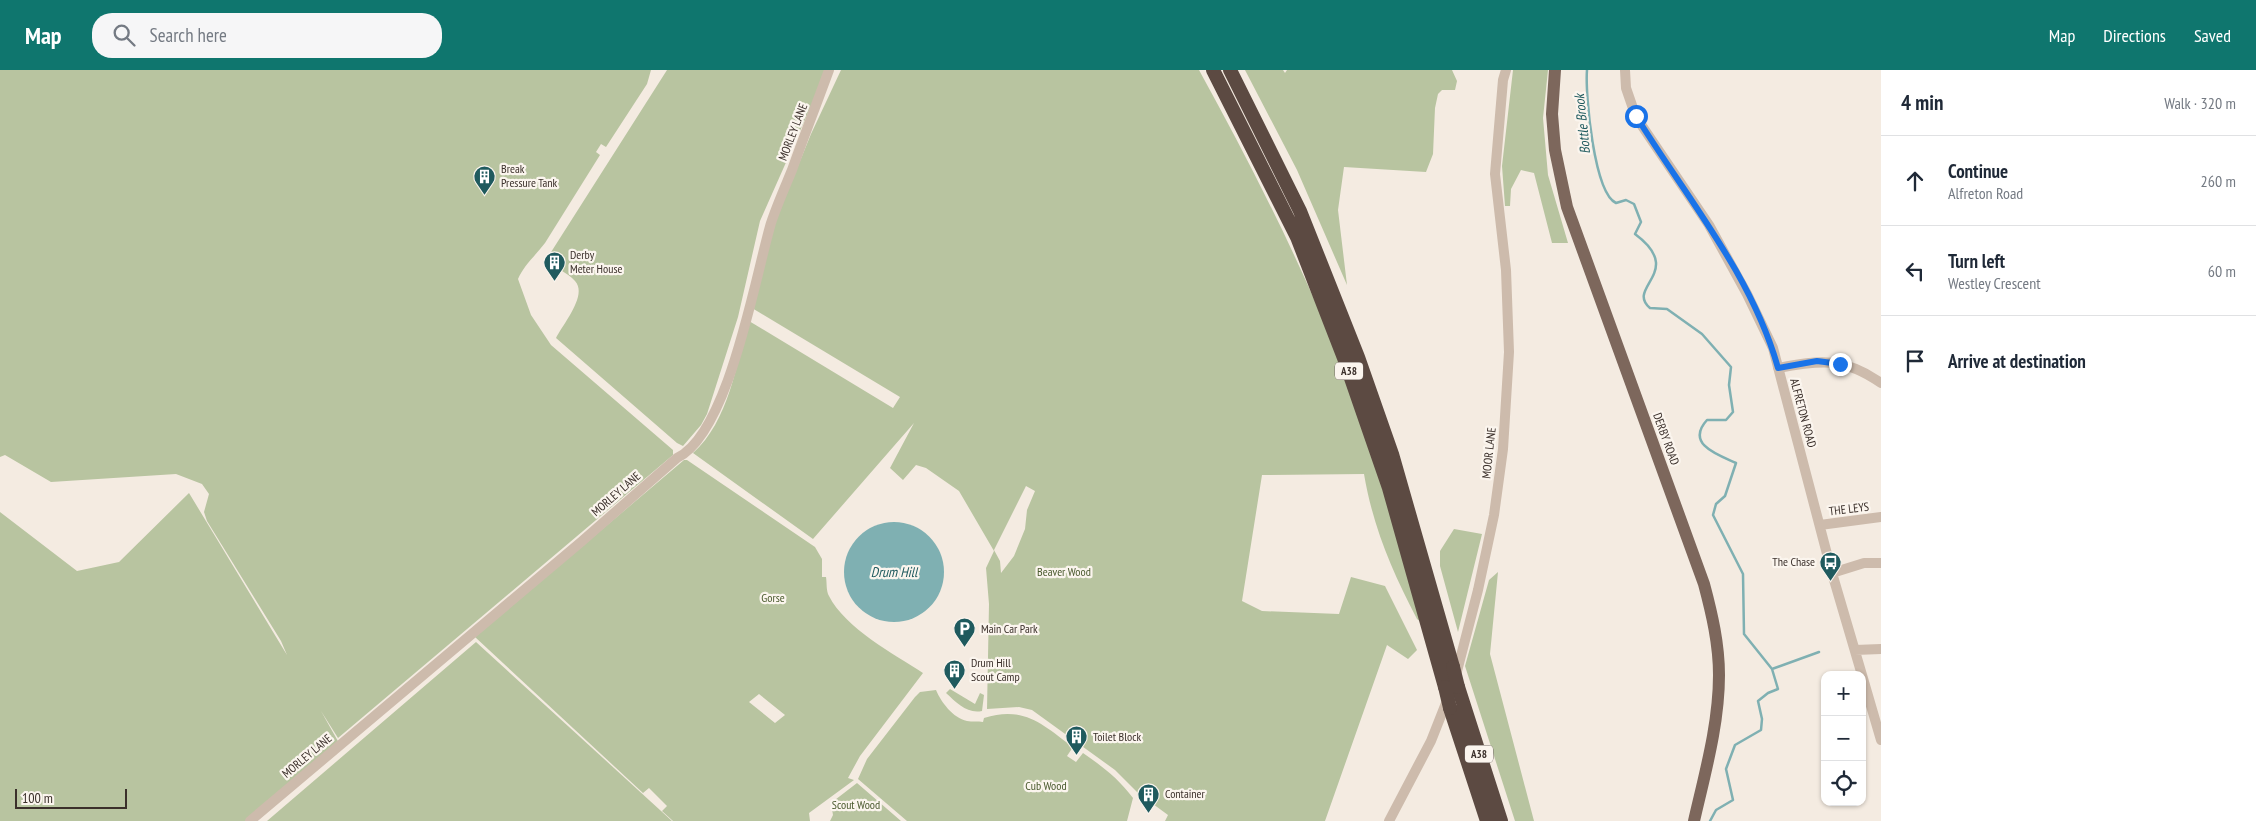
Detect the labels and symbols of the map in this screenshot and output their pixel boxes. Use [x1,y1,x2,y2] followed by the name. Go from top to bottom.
[1570,92,1594,155] water label: Bottle Brook
[775,101,810,163] street label: MORLEY LANE
[1625,105,1648,128] route start
[501,161,558,190] place label: Break Pressure Tank
[473,164,497,195] building icon: Break Pressure Tank
[570,247,622,276] place label: Derby Meter House
[542,250,566,281] building icon: Derby Meter House
[1829,353,1852,376] route end
[1335,362,1363,380] road number: A38
[1787,377,1820,449] street label: ALFRETON ROAD
[1650,411,1683,467] street label: DERBY ROAD
[1478,427,1499,479] street label: MOOR LANE
[588,468,643,519] street label: MORLEY LANE
[1828,499,1870,518] street label: THE LEYS
[1819,550,1843,581] bus stop icon: The Chase
[1772,554,1815,569] place label: The Chase
[871,563,919,581] water label: Drum Hill
[1037,564,1091,579] park label: Beaver Wood
[761,590,785,605] park label: Gorse
[953,617,977,648] parking icon: Main Car Park
[981,621,1038,636] place label: Main Car Park
[971,655,1020,684] place label: Drum Hill Scout Camp
[943,658,967,689] building icon: Drum Hill Scout Camp
[1065,725,1089,756] building icon: Toilet Block
[1093,729,1141,744] place label: Toilet Block
[279,731,335,781] street label: MORLEY LANE
[1465,746,1493,762] road number: A38
[1025,778,1067,793] park label: Cub Wood
[1137,782,1161,813] building icon: Container
[15,786,128,809] scale bar
[1165,786,1206,801] place label: Container
[832,797,880,812] park label: Scout Wood

